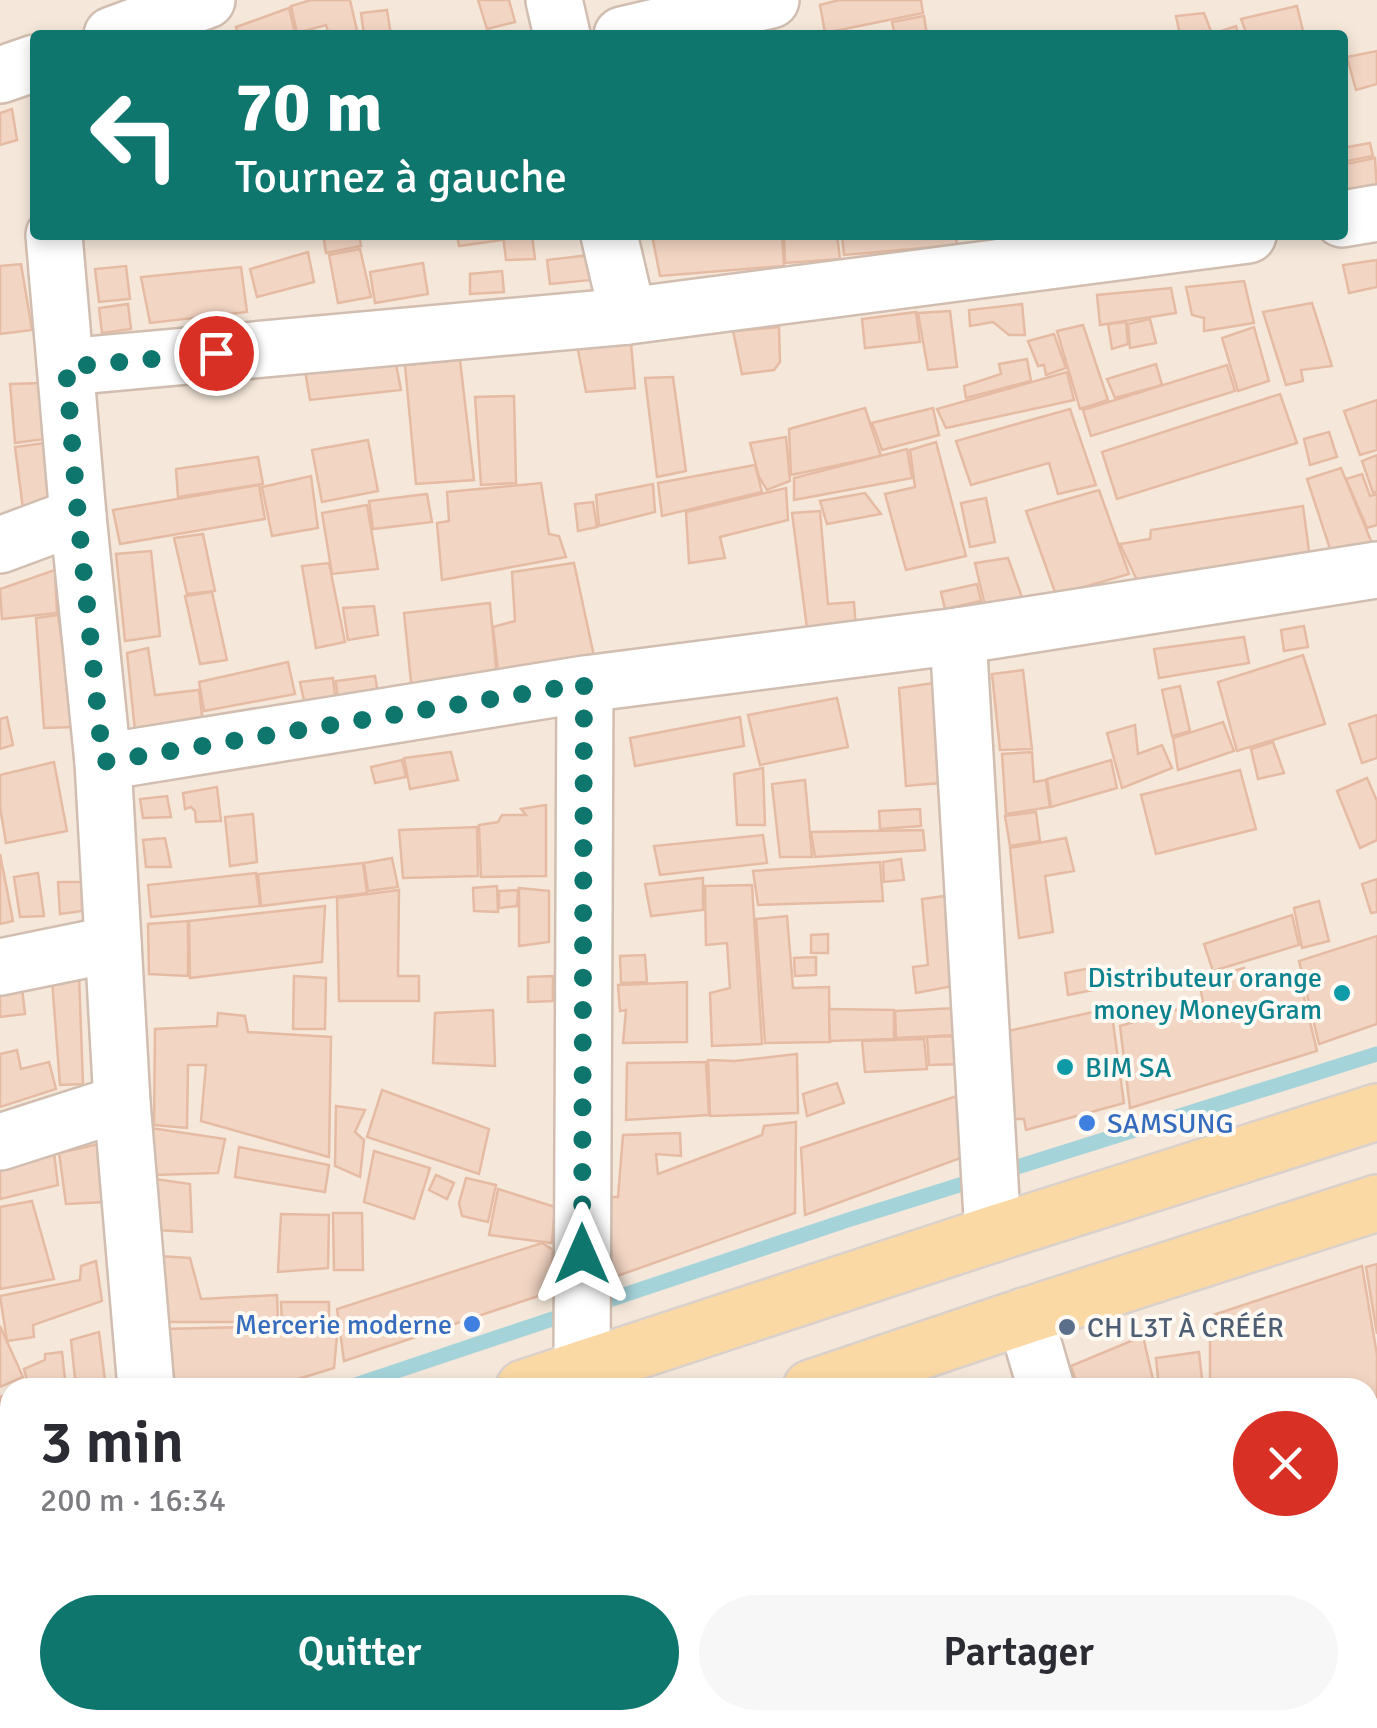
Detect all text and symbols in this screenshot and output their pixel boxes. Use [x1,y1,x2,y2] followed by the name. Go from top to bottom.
[235,64,383,150] text: 70 m
[70,70,200,200] icon: left
[235,150,567,205] text: Tournez à gauche
[174,311,259,396] pin
[189,326,244,381] icon: arrive
[1087,961,1322,1027] place label: Distributeur orange money MoneyGram
[1331,982,1353,1004] marker: Distributeur orange money MoneyGram
[1085,1051,1172,1085] place label: BIM SA
[1054,1056,1076,1078] marker: BIM SA
[1107,1107,1234,1141] place label: SAMSUNG
[1076,1112,1098,1134] marker: SAMSUNG
[530,1202,634,1306] position arrow
[235,1308,452,1342] place label: Mercerie moderne
[1087,1311,1284,1345] place label: CH L3T À CRÉÉR
[461,1313,483,1335] marker: Mercerie moderne
[1056,1316,1078,1338] marker: CH L3T À CRÉÉR
[40,1406,184,1480] text: 3 min
[1233,1411,1338,1516] button: close
[40,1481,226,1520] text: 200 m · 16:34
[40,1595,679,1710] button: Quitter
[699,1595,1338,1710] button: Partager

